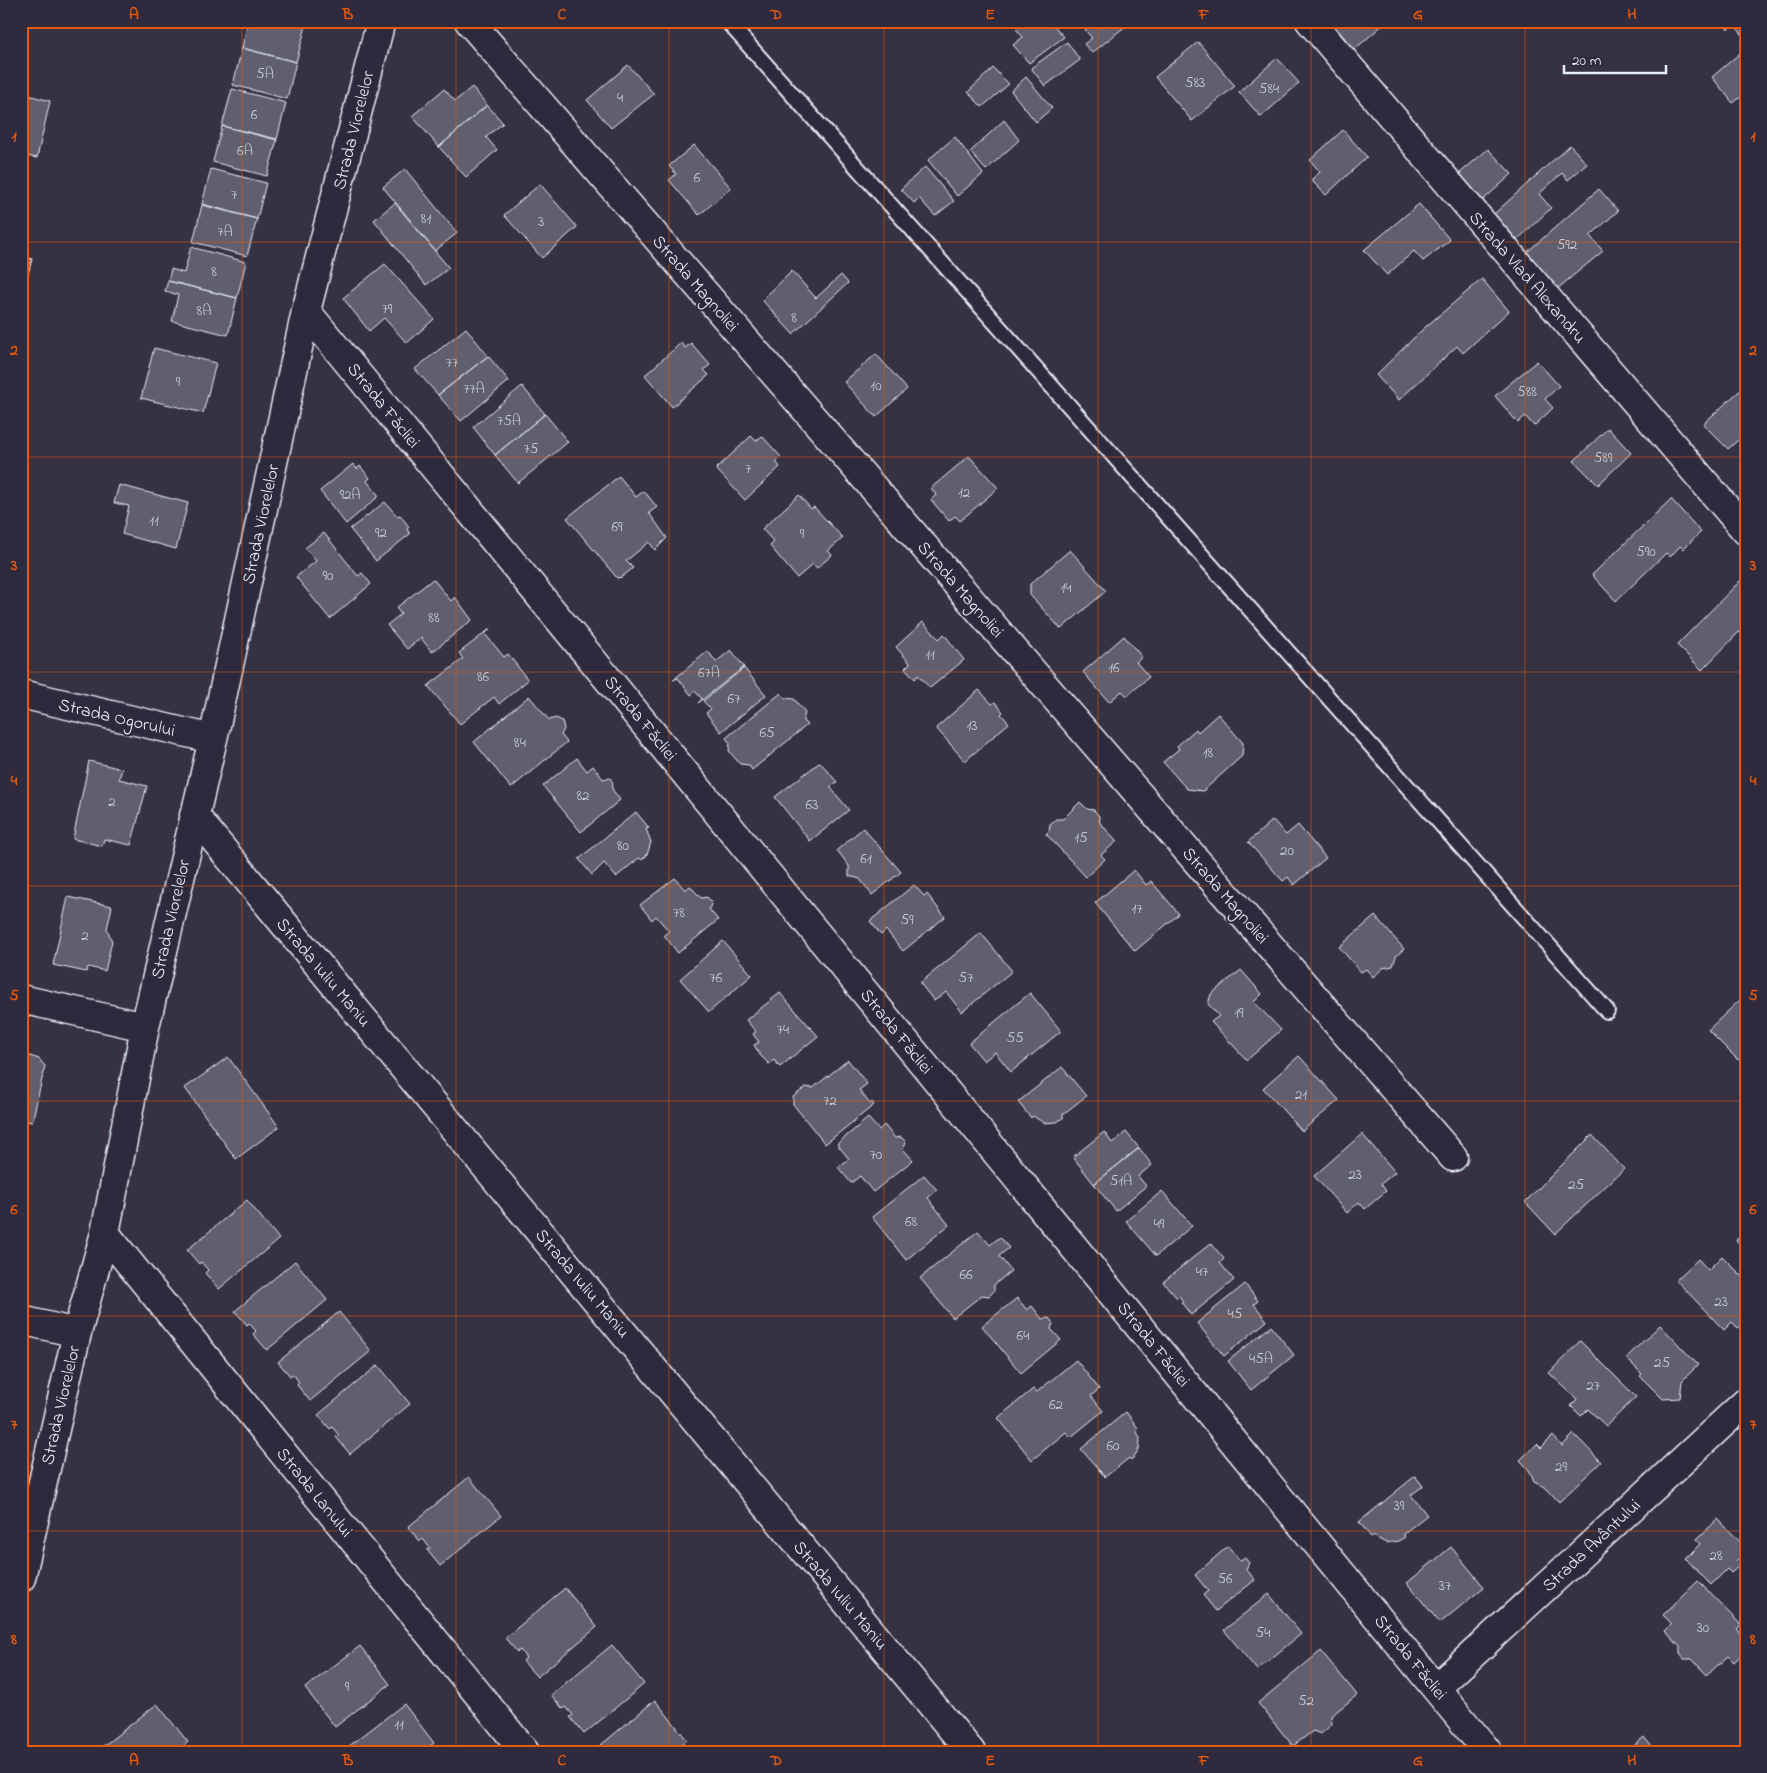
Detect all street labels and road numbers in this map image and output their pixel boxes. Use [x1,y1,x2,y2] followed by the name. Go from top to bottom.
[328,68,382,193] street label: Strada Viorelelor
[1462,206,1591,350] street label: Strada Vlad Alexandru
[644,230,744,339] street label: Strada Magnoliei
[340,358,425,455] street label: Strada Făcliei
[237,462,287,587] street label: Strada Viorelelor
[909,536,1009,645] street label: Strada Magnoliei
[597,671,682,768] street label: Strada Făcliei
[55,693,177,746] street label: Strada Ogorului
[1174,842,1274,951] street label: Strada Magnoliei
[146,857,198,982] street label: Strada Viorelelor
[269,913,376,1034] street label: Strada Iuliu Maniu
[853,984,938,1081] street label: Strada Făcliei
[528,1224,635,1345] street label: Strada Iuliu Maniu
[1110,1297,1195,1394] street label: Strada Făcliei
[36,1343,88,1468] street label: Strada Viorelelor
[269,1443,358,1544] street label: Strada Lanului
[1537,1494,1648,1599] street label: Strada Avântului
[786,1536,893,1657] street label: Strada Iuliu Maniu
[1367,1610,1452,1707] street label: Strada Făcliei

